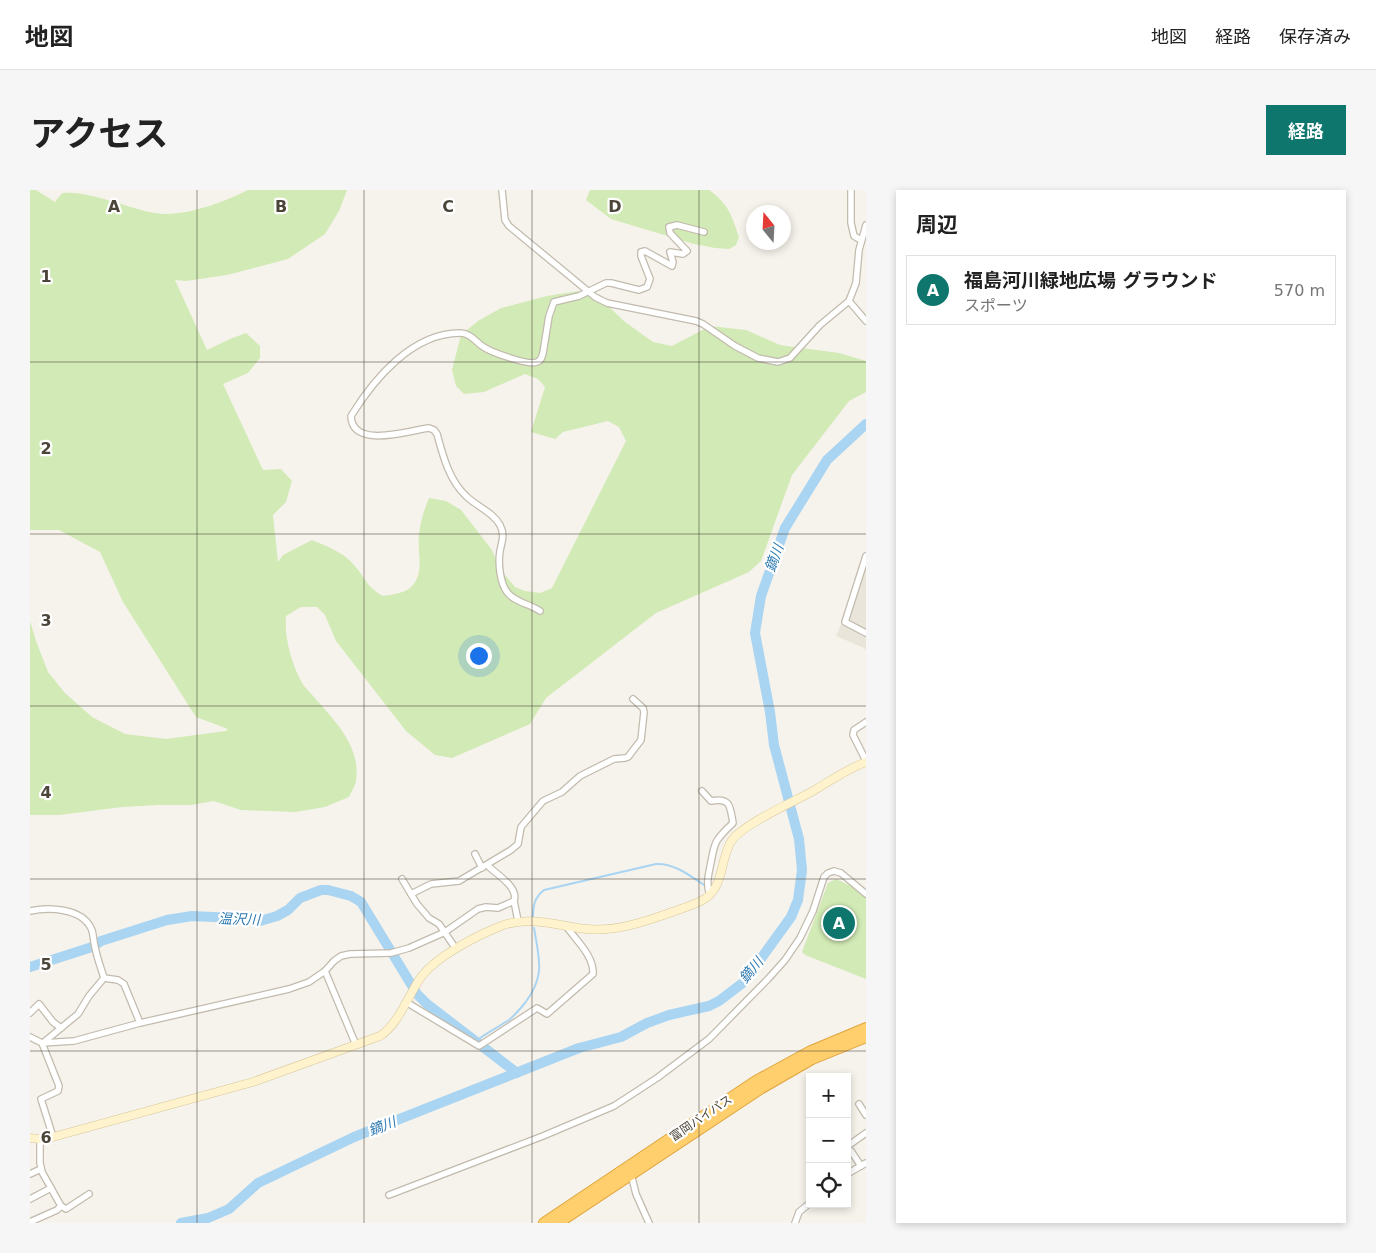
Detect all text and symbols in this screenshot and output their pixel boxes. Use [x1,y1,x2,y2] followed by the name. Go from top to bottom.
[25,23,73,51] text: 地図
[1151,26,1187,47] text: 地図
[1215,26,1251,47] text: 経路
[1279,26,1351,47] text: 保存済み
[1266,105,1346,155] button: 経路
[30,114,168,154] text: アクセス
[108,197,121,216] text: A
[275,197,287,216] text: B
[442,197,454,216] text: C
[608,197,622,216] text: D
[746,205,791,250] north arrow
[916,213,958,237] text: 周辺
[40,267,52,286] text: 1
[964,269,1218,291] text: 福島河川緑地広場 グラウンド
[927,281,939,300] text: A
[1274,281,1325,300] text: 570 m
[964,296,1028,315] text: スポーツ
[40,439,52,458] text: 2
[762,540,787,574] water label: 鏑川
[40,611,52,630] text: 3
[466,643,492,669] your location
[40,783,52,802] text: 4
[823,904,855,942] pin: A
[218,910,262,928] water label: 温沢川
[736,953,767,986] water label: 鏑川
[40,955,52,974] text: 5
[806,1073,851,1208] map controls
[806,1073,851,1118] button: +
[667,1092,735,1144] street label: 富岡バイパス
[366,1113,400,1138] water label: 鏑川
[806,1118,851,1163] button: −
[40,1128,52,1147] text: 6
[806,1163,851,1208] button: locate

